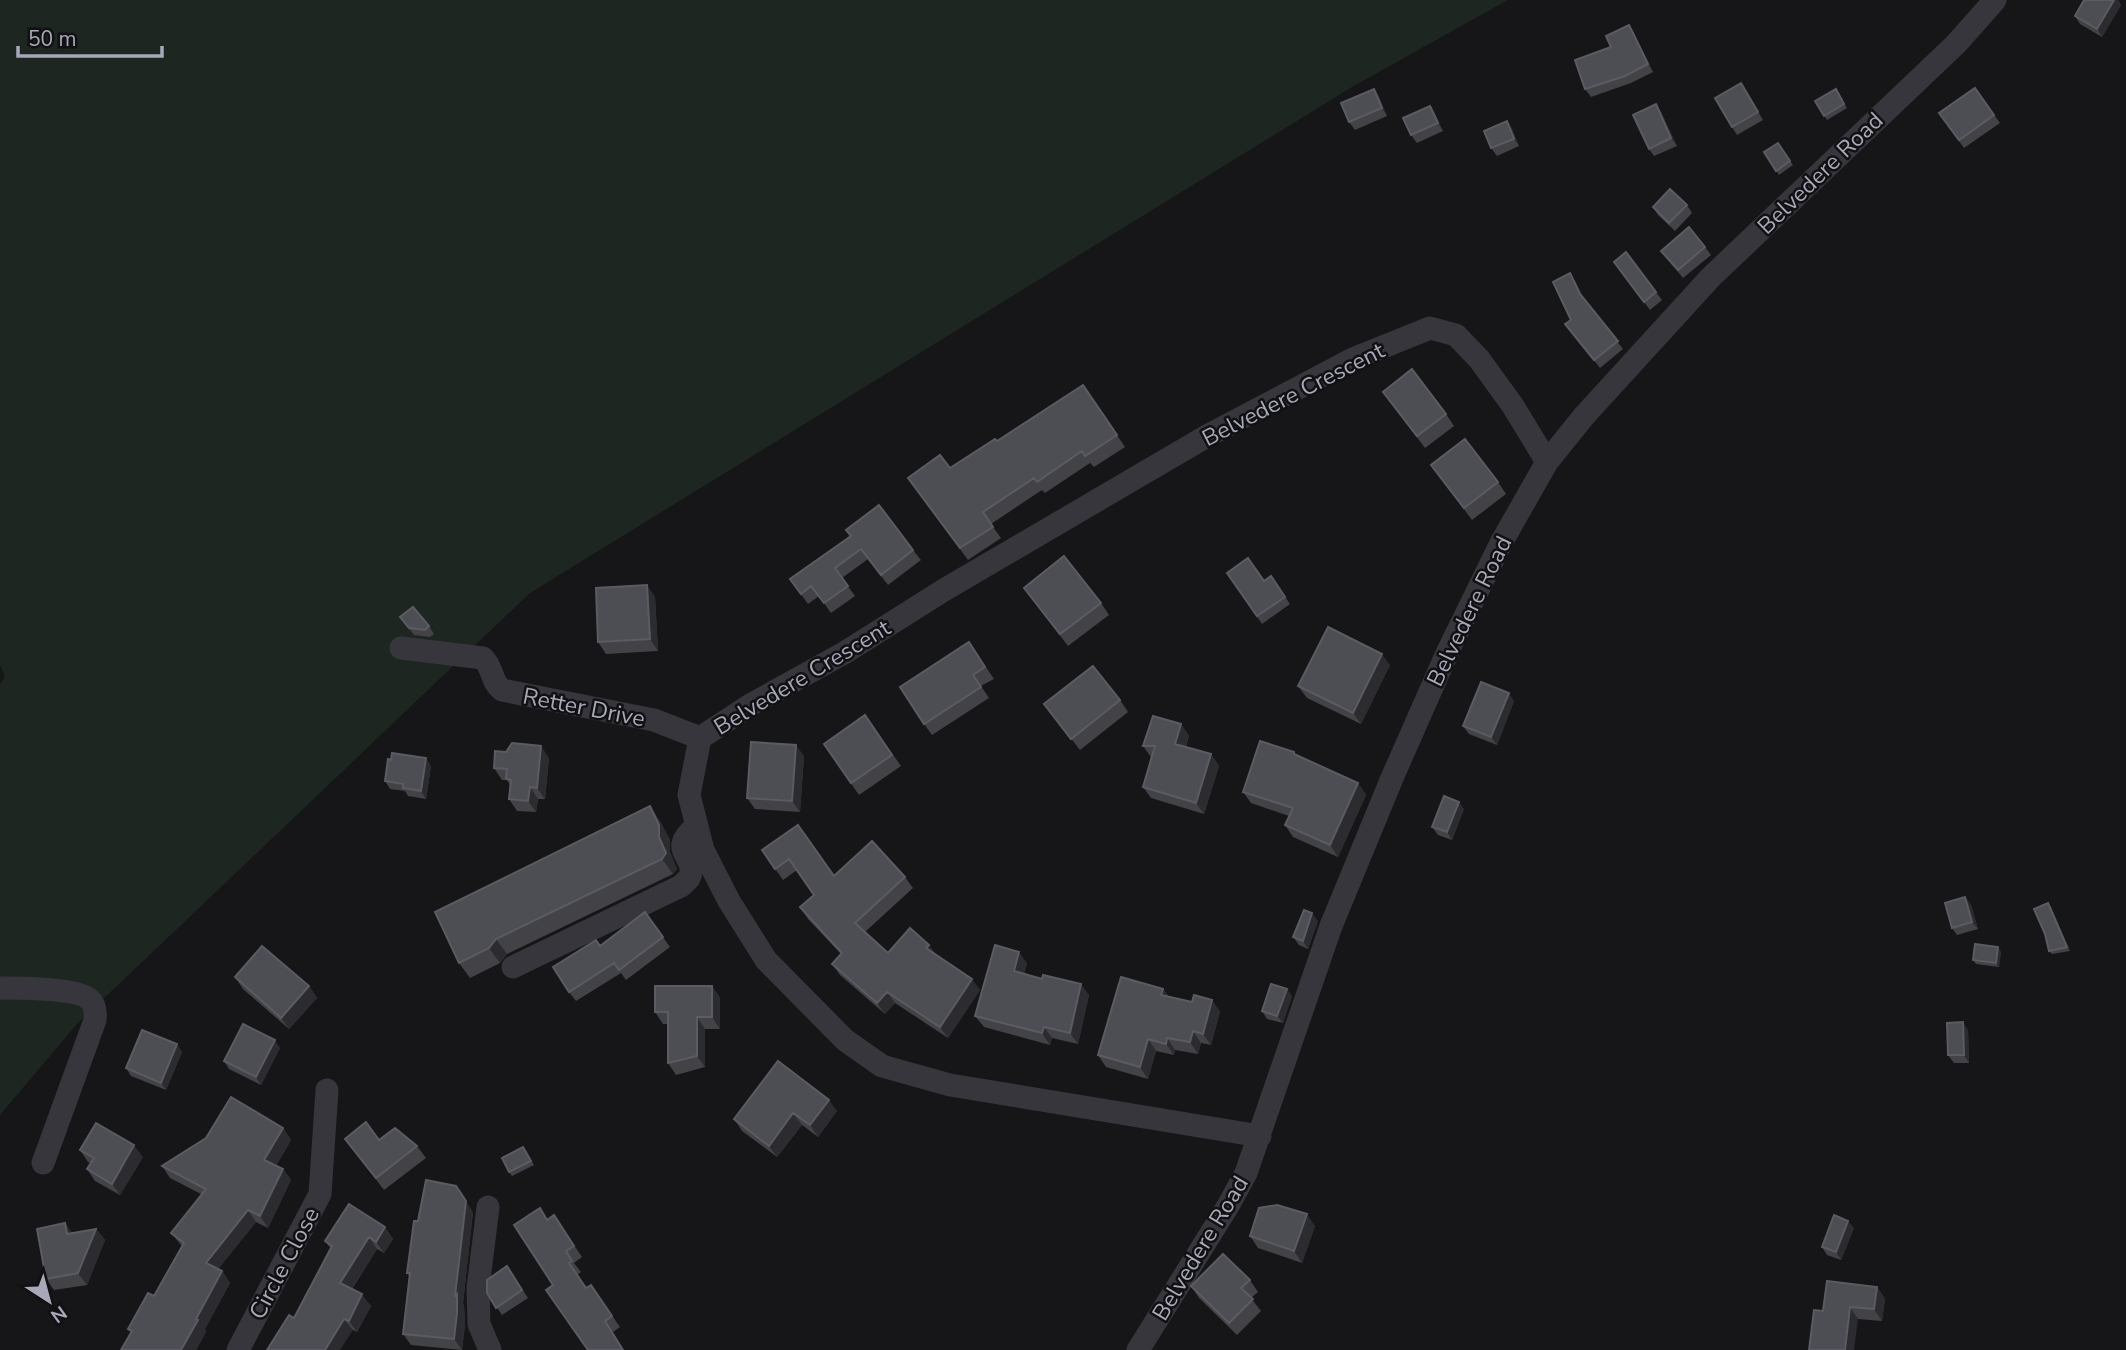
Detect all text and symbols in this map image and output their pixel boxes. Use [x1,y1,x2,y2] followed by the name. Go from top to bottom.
[18,14,161,58] scale bar
[28,25,77,53] text: 50 m
[1751,105,1890,241] street label: Belvedere Road
[1197,335,1391,454] street label: Belvedere Crescent
[1420,531,1519,692] street label: Belvedere Road
[708,612,897,742] street label: Belvedere Crescent
[520,680,648,735] street label: Retter Drive
[1145,1170,1256,1326] street label: Belvedere Road
[242,1202,327,1325] street label: Circle Close
[14,1266,84,1336] north arrow
[45,1299,72,1329] text: N

